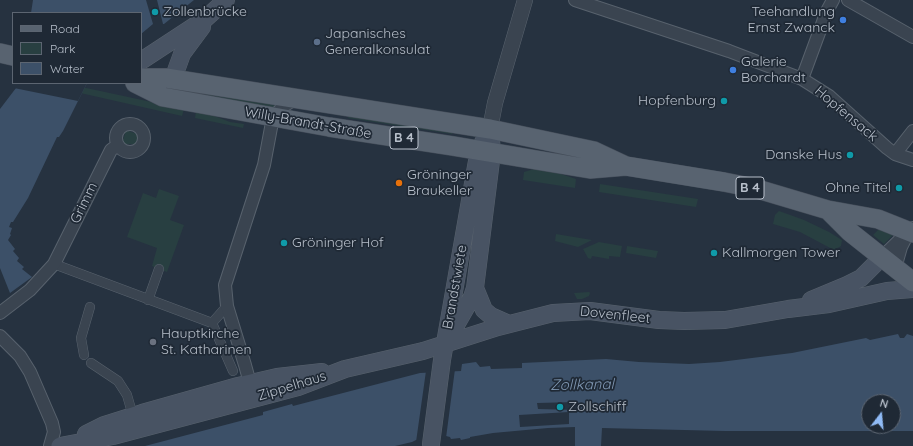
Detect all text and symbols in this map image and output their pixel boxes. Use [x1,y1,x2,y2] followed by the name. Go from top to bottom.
[163,4,247,20] place label: Zollenbrücke
[748,4,835,36] place label: Teehandlung Ernst Zwanck
[150,7,160,17] marker: Zollenbrücke
[12,12,142,84] legend
[838,15,848,25] marker: Teehandlung Ernst Zwanck
[50,21,80,36] text: Road
[325,26,430,58] place label: Japanisches Generalkonsulat
[312,37,322,47] marker: Japanisches Generalkonsulat
[50,41,75,56] text: Park
[741,54,806,86] place label: Galerie Borchardt
[50,61,84,76] text: Water
[728,65,738,75] marker: Galerie Borchardt
[811,83,881,145] street label: Hopfensack
[638,93,716,109] place label: Hopfenburg
[719,96,729,106] marker: Hopfenburg
[243,104,373,142] street label: Willy-Brandt-Straße
[390,127,418,149] road number: B 4
[765,147,842,163] place label: Danske Hus
[845,150,855,160] marker: Danske Hus
[407,167,472,200] place label: Gröninger Braukeller
[736,177,764,199] road number: B 4
[394,178,404,188] marker: Gröninger Braukeller
[67,180,101,226] street label: Grimm
[825,180,891,196] place label: Ohne Titel
[894,183,904,193] marker: Ohne Titel
[292,235,384,251] place label: Gröninger Hof
[279,238,289,248] marker: Gröninger Hof
[439,244,471,330] street label: Brandstwiete
[722,245,840,261] place label: Kallmorgen Tower
[709,248,719,258] marker: Kallmorgen Tower
[579,303,651,327] street label: Dovenfleet
[161,326,252,358] place label: Hauptkirche St. Katharinen
[148,337,158,347] marker: Hauptkirche St. Katharinen
[256,368,328,404] street label: Zippelhaus
[550,375,614,395] water label: Zollkanal
[861,394,901,434] north arrow
[878,396,890,411] text: N
[568,399,627,415] place label: Zollschiff
[555,402,565,412] marker: Zollschiff

